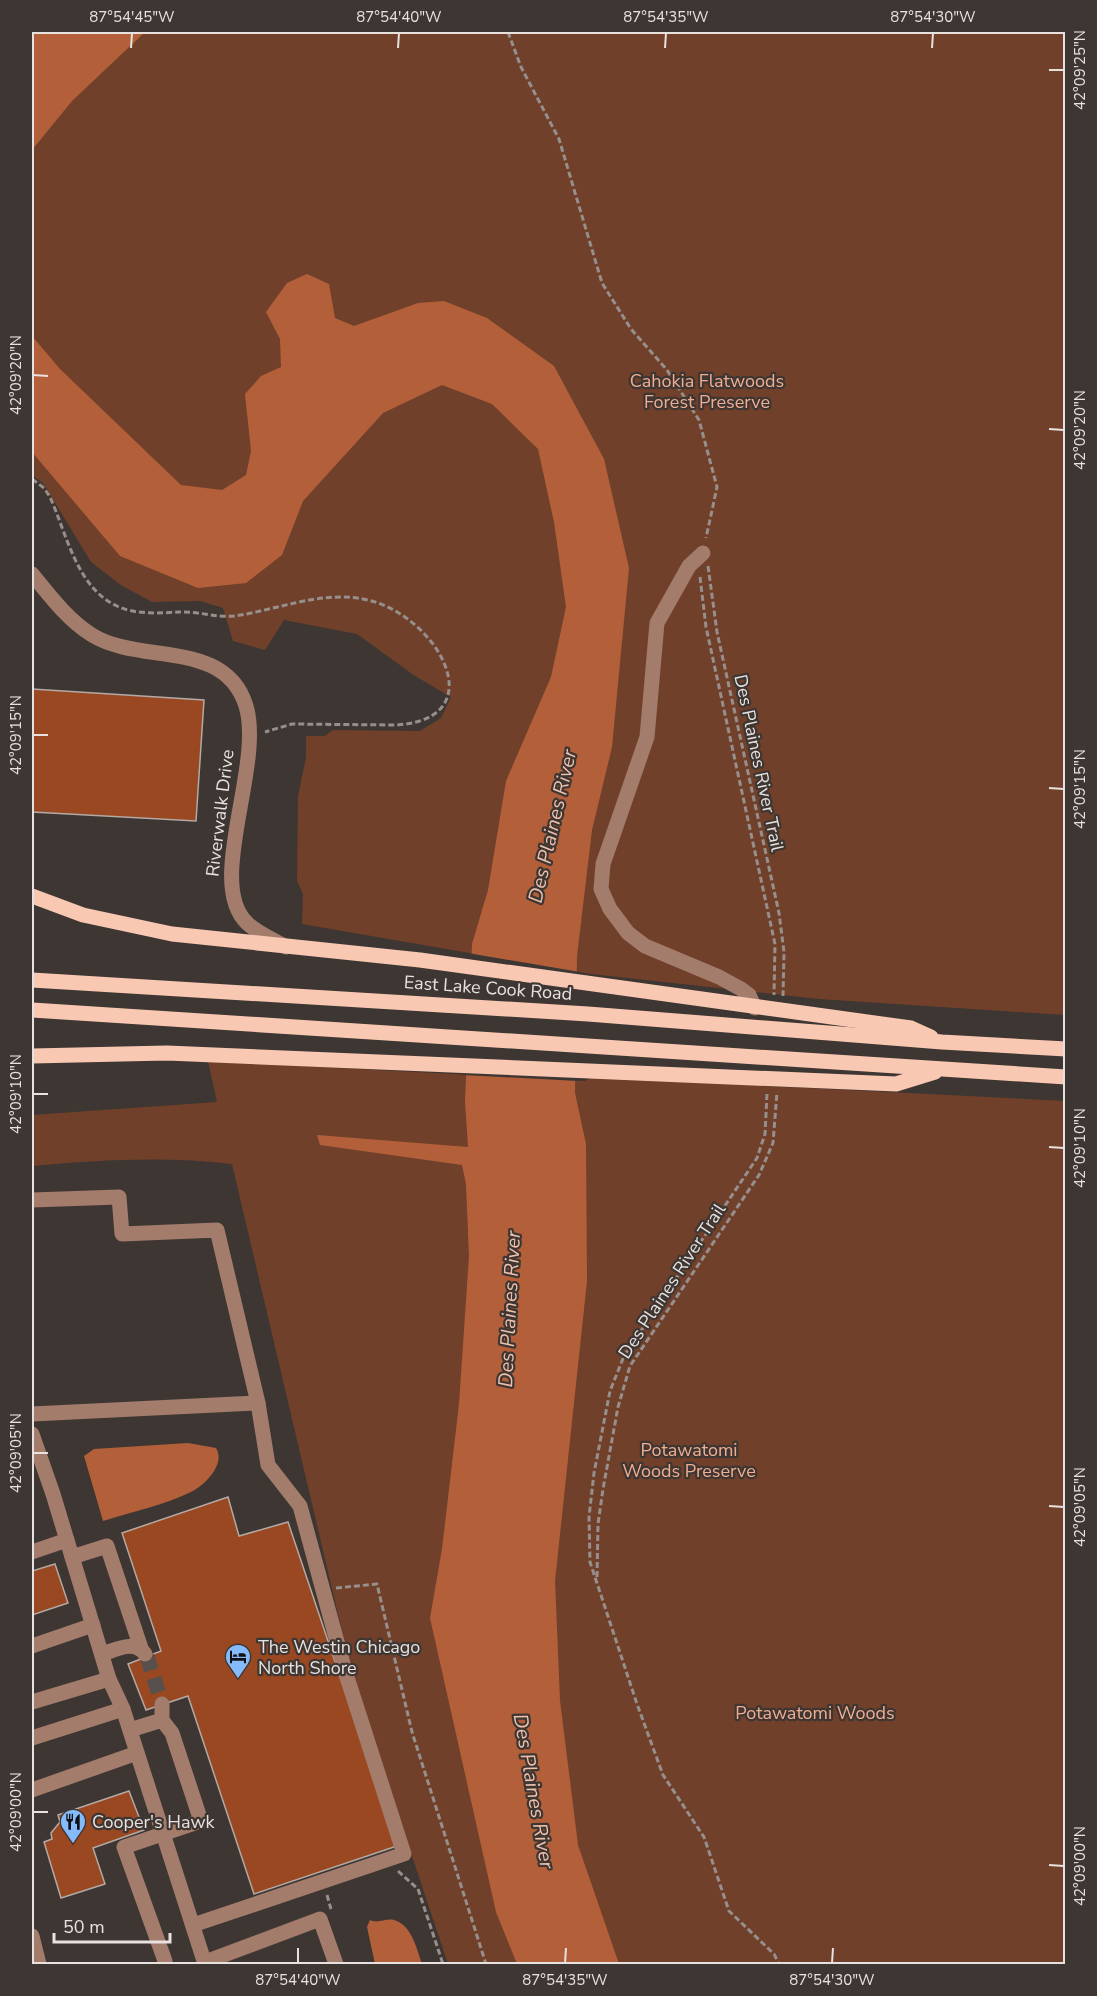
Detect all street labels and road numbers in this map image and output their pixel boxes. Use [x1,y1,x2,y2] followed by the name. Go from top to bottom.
[728,672,790,854] street label: Des Plaines River Trail
[200,748,240,878] street label: Riverwalk Drive
[403,970,573,1006] street label: East Lake Cook Road
[613,1198,732,1363] street label: Des Plaines River Trail

